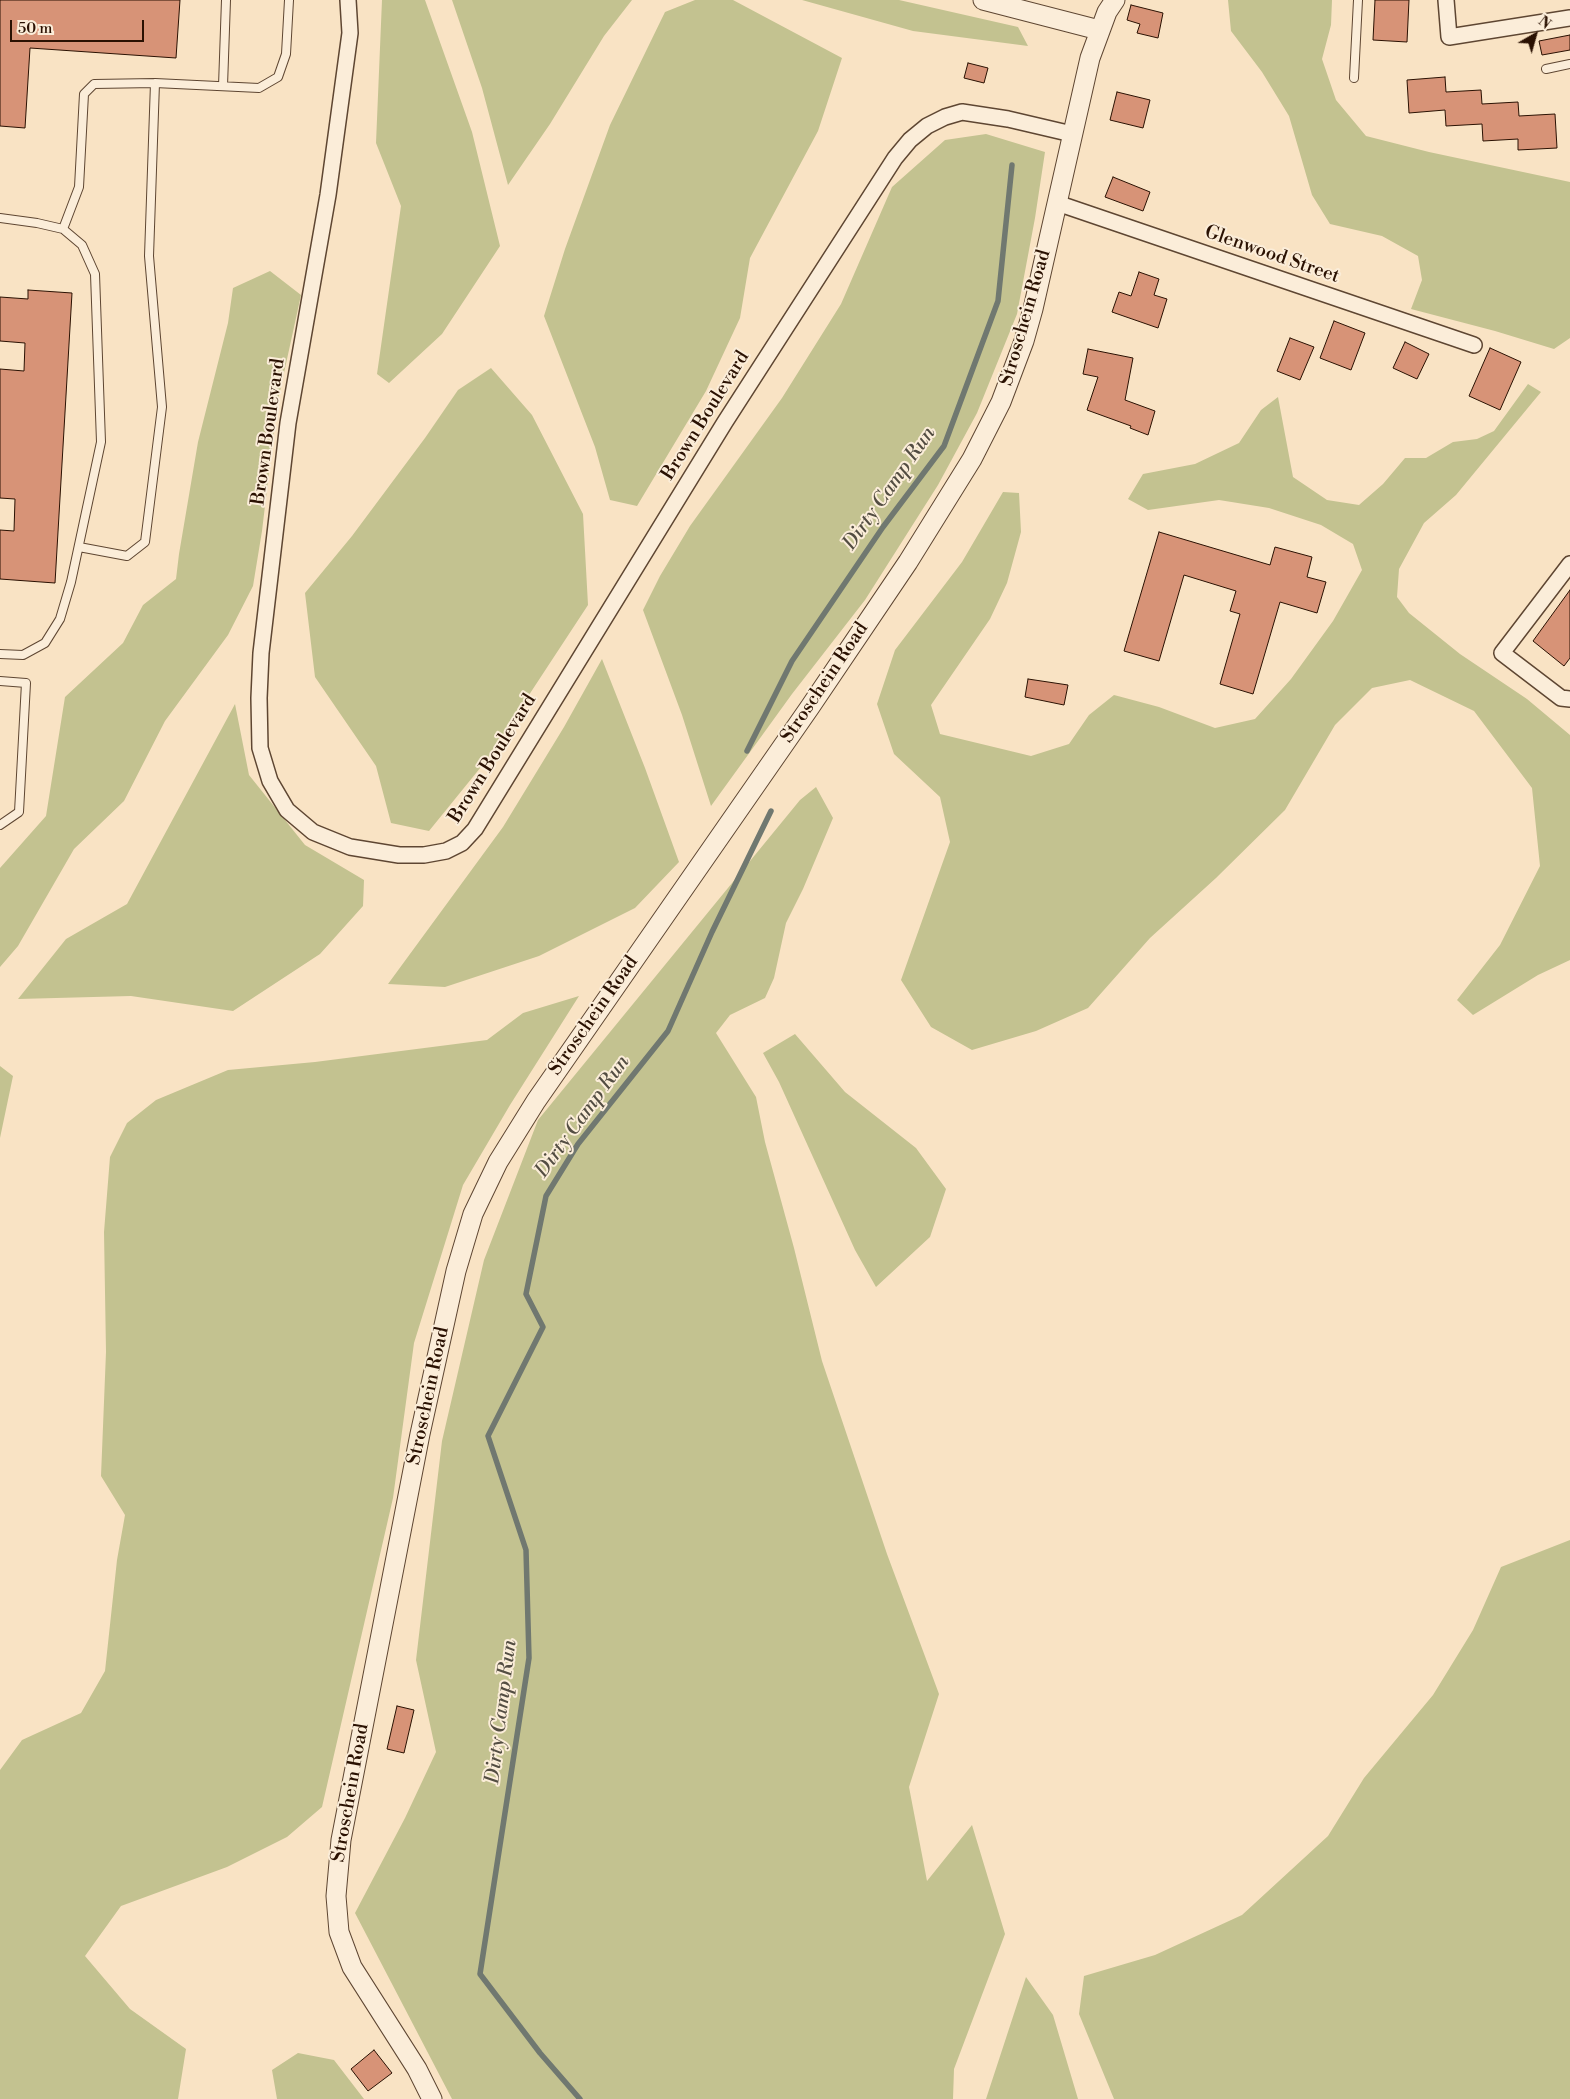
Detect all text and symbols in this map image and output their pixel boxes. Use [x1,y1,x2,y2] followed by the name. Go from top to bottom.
[12,10,146,42] scale bar
[1510,10,1560,60] north arrow
[1534,13,1554,34] text: N
[18,19,52,38] text: 50 m
[1202,221,1342,289] street label: Glenwood Street
[996,247,1056,389] street label: Stroschein Road
[657,347,755,485] street label: Brown Boulevard
[247,357,291,507] street label: Brown Boulevard
[839,423,941,555] water label: Dirty Camp Run
[776,618,874,748] street label: Stroschein Road
[444,690,542,828] street label: Brown Boulevard
[544,952,644,1080] street label: Stroschein Road
[531,1051,635,1183] water label: Dirty Camp Run
[403,1325,455,1467] street label: Stroschein Road
[481,1639,523,1785] water label: Dirty Camp Run
[328,1722,374,1864] street label: Stroschein Road

